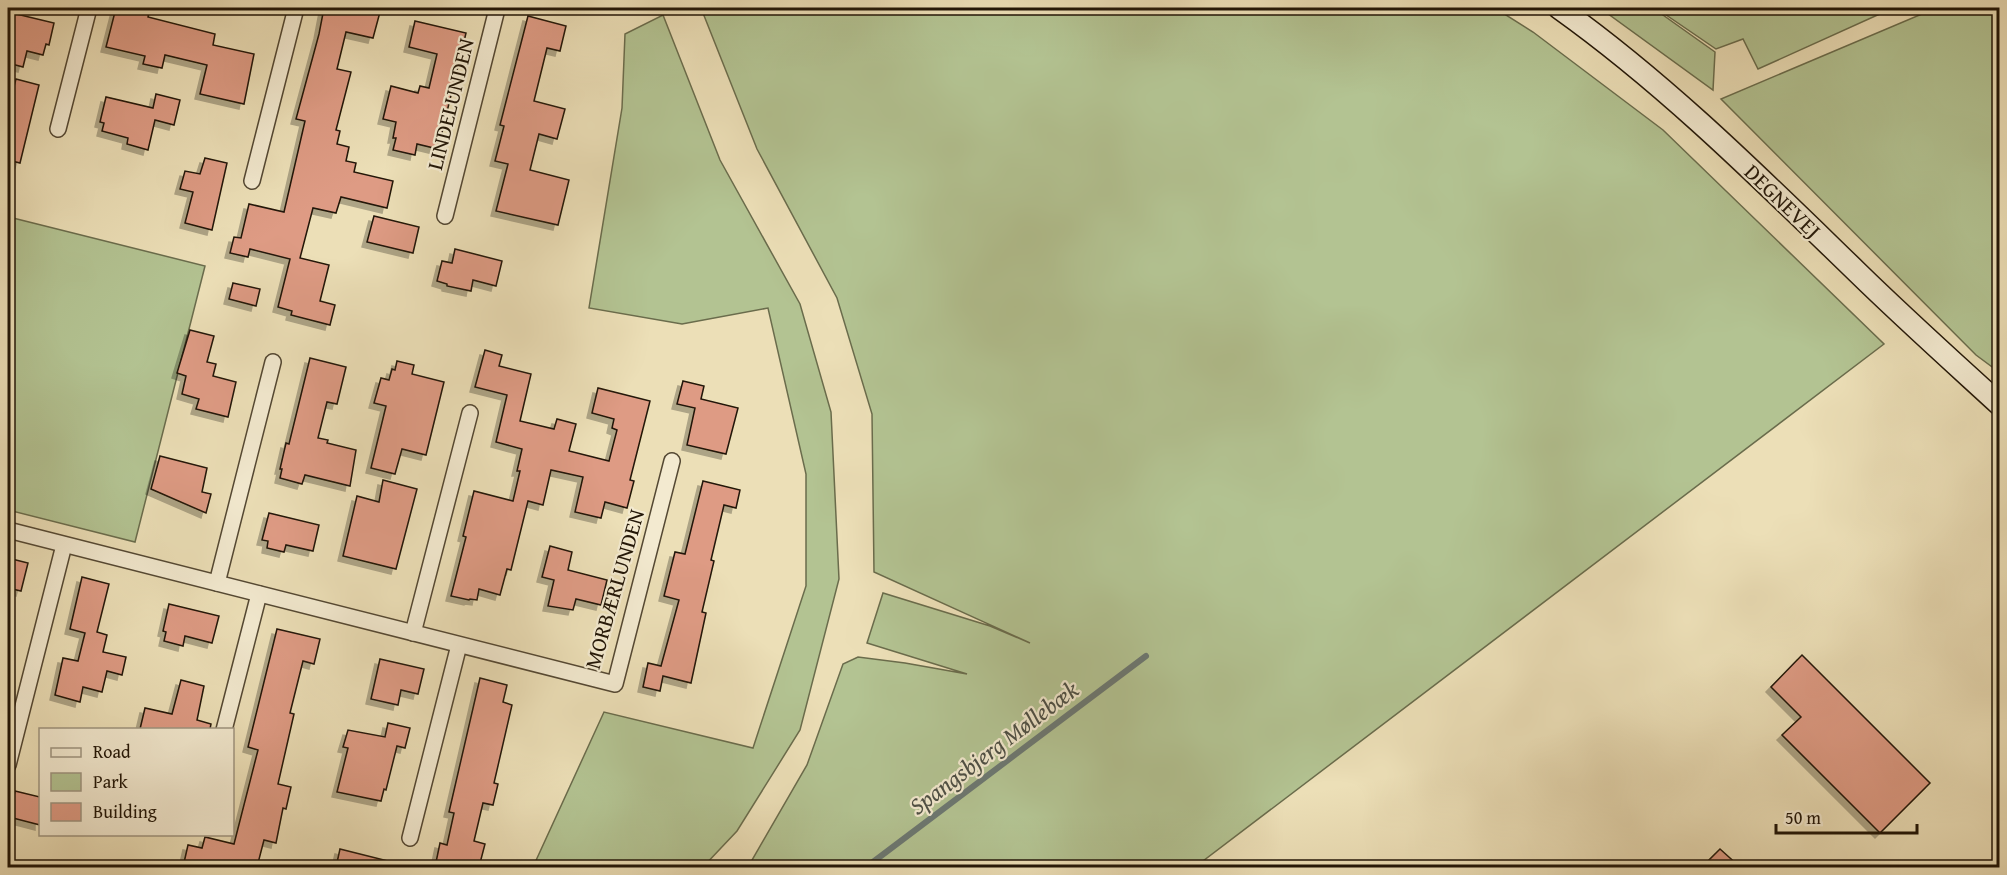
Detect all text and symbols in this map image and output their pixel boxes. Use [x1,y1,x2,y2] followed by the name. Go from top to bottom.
[418,35,482,173] street label: LINDELUNDEN
[1738,156,1828,246] street label: DEGNEVEJ
[576,505,652,673] street label: MORBÆRLUNDEN
[902,672,1086,823] water label: Spangsbjerg Møllebæk
[39,728,234,836] legend
[93,738,131,765] text: Road
[93,768,129,795] text: Park
[1776,797,1917,835] scale bar
[93,798,157,825] text: Building
[1785,804,1821,831] text: 50 m

